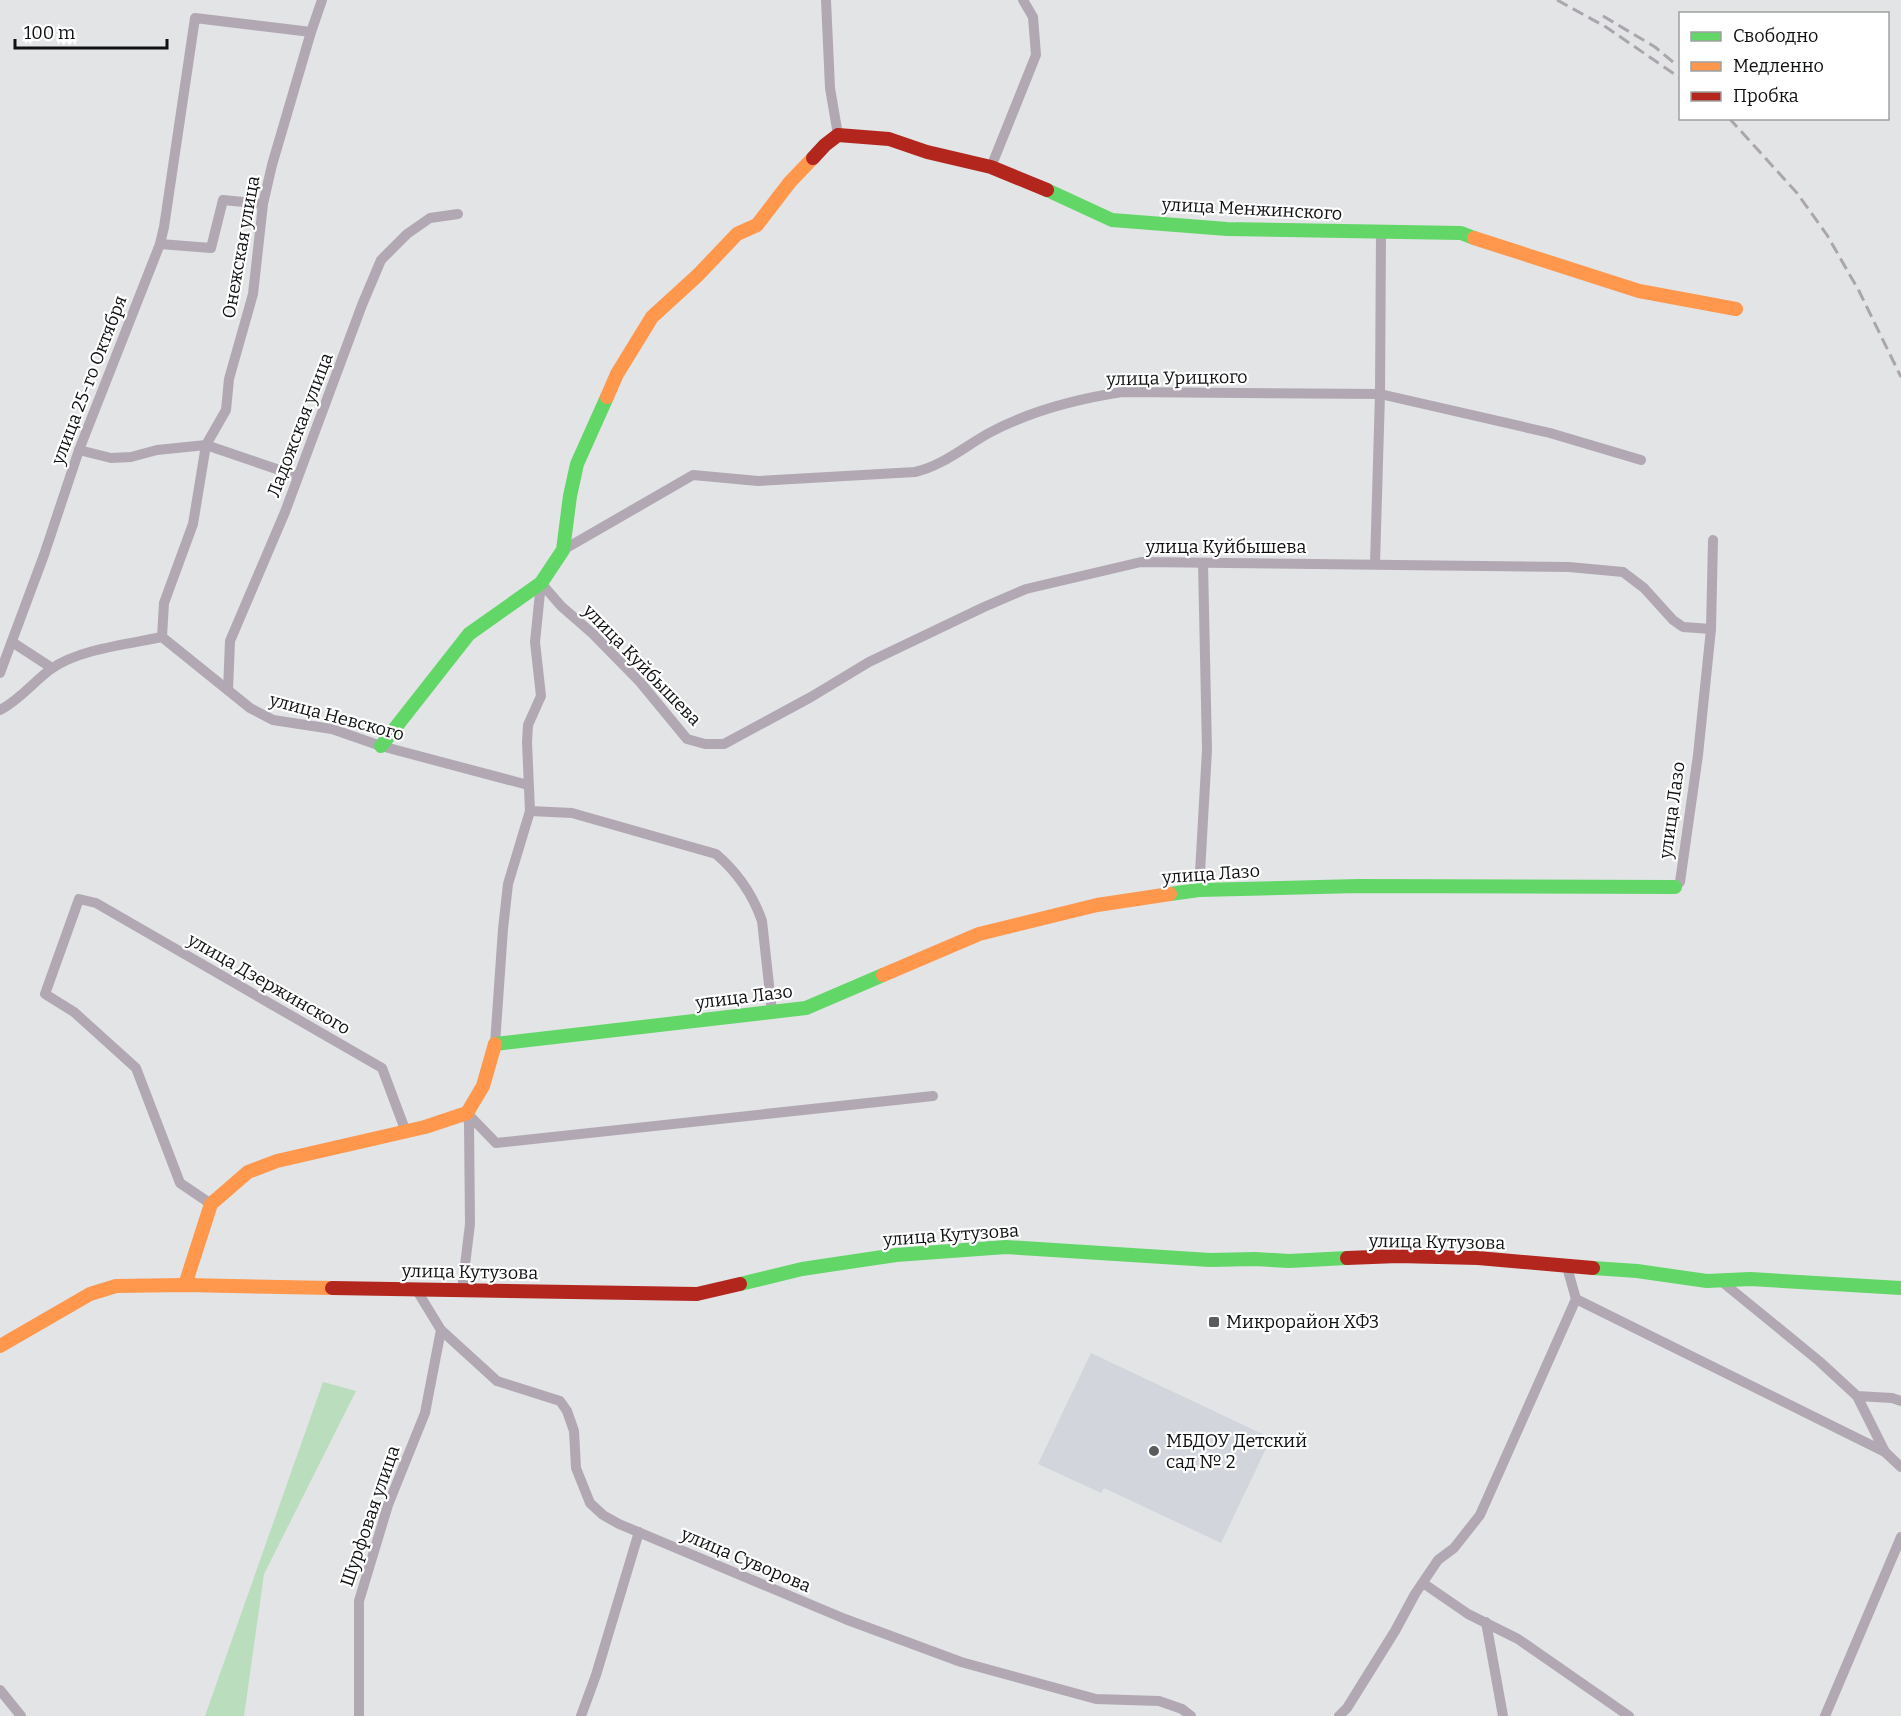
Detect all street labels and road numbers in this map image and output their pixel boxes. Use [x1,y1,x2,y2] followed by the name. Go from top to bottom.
[218,174,264,320] street label: Онежская улица
[1160,193,1343,225] street label: улица Менжинского
[46,292,131,469] street label: улица 25-го Октября
[262,350,338,500] street label: Ладожская улица
[1105,366,1248,390] street label: улица Урицкого
[1145,536,1306,558] street label: улица Куйбышева
[578,599,706,731] street label: улица Куйбышева
[266,688,407,746] street label: улица Невского
[1654,760,1690,861] street label: улица Лазо
[1160,860,1261,888] street label: улица Лазо
[183,928,354,1040] street label: улица Дзержинского
[693,980,794,1014] street label: улица Лазо
[881,1219,1020,1251] street label: улица Кутузова
[1368,1230,1505,1254] street label: улица Кутузова
[401,1260,538,1284] street label: улица Кутузова
[336,1443,404,1589] street label: Шурфовая улица
[677,1522,814,1597] street label: улица Суворова

